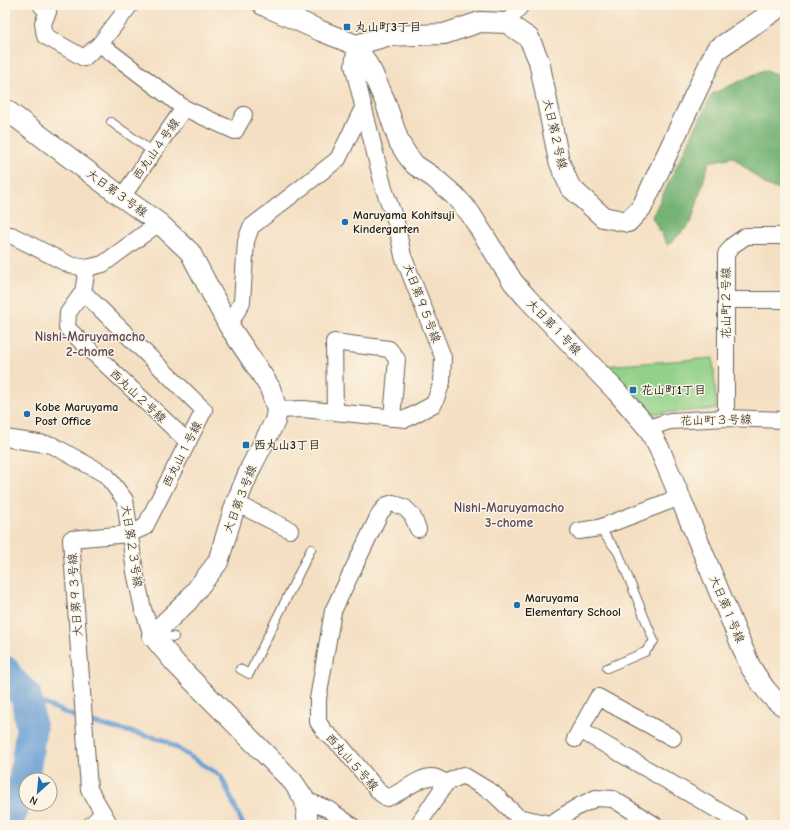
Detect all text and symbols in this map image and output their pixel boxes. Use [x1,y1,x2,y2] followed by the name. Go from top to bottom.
[355,20,421,34] place label: 丸山町3丁目
[342,22,352,32] marker: 丸山町3丁目
[540,97,570,171] street label: 大日第２号線
[130,115,182,183] street label: 西丸山４号線
[84,166,150,220] street label: 大日第３号線
[353,208,455,236] place label: Maruyama Kohitsuji Kindergarten
[340,217,350,227] marker: Maruyama Kohitsuji Kindergarten
[400,261,444,345] street label: 大日第９５号線
[719,267,733,339] street label: 花山町２号線
[524,296,584,358] street label: 大日第１号線
[35,329,146,359] district label: Nishi-Maruyamacho 2-chome
[107,366,169,426] street label: 西丸山２号線
[641,383,706,397] place label: 花山町1丁目
[628,385,638,395] marker: 花山町1丁目
[35,400,118,428] place label: Kobe Maruyama Post Office
[22,409,32,419] marker: Kobe Maruyama Post Office
[680,412,752,428] street label: 花山町３号線
[159,419,205,489] street label: 西丸山１号線
[254,438,320,452] place label: 西丸山3丁目
[241,440,251,450] marker: 西丸山3丁目
[221,463,259,535] street label: 大日第３号線
[454,500,565,530] district label: Nishi-Maruyamacho 3-chome
[119,503,145,589] street label: 大日第２３号線
[65,553,85,637] street label: 大日第９３号線
[706,573,748,645] street label: 大日第１号線
[525,591,621,619] place label: Maruyama Elementary School
[512,600,522,610] marker: Maruyama Elementary School
[323,731,381,793] street label: 西丸山５号線
[18,772,58,812] north arrow
[28,793,40,808] text: N

